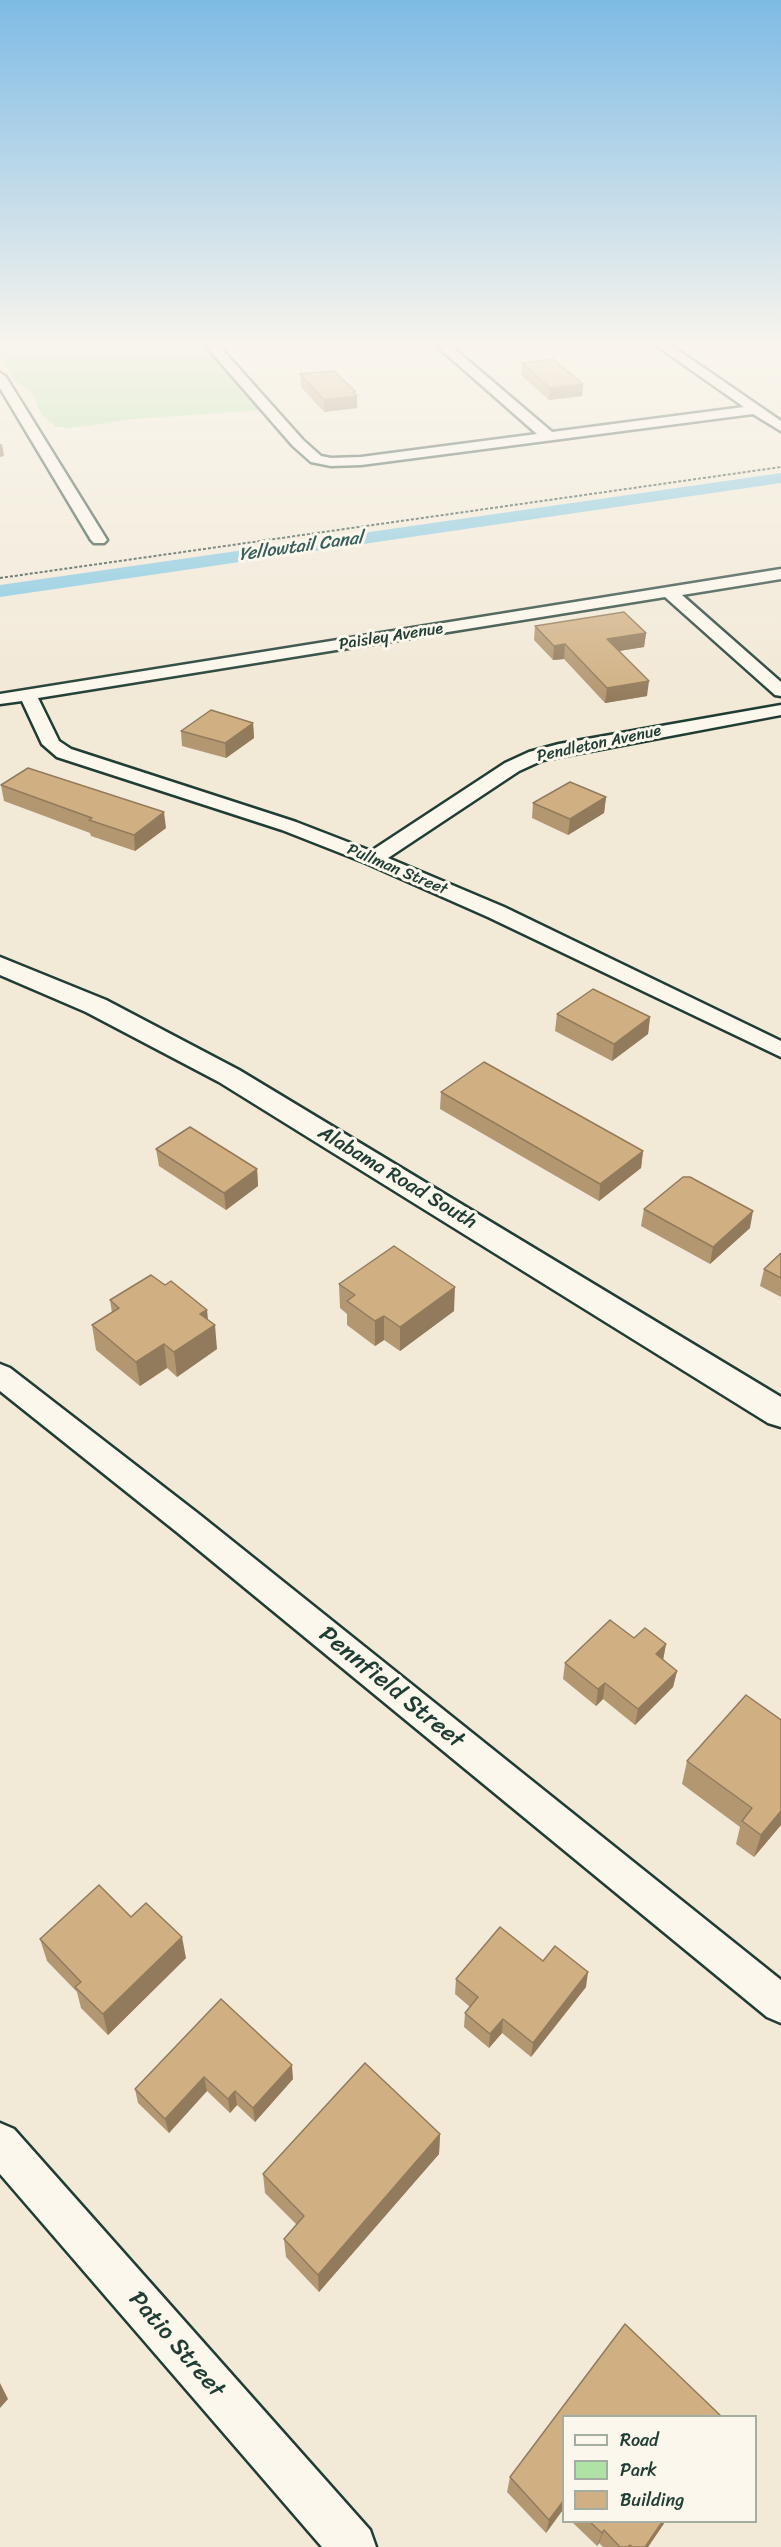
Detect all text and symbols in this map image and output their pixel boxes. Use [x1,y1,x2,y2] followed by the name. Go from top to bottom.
[238,528,364,566] water label: Yellowtail Canal
[338,619,444,655] street label: Paisley Avenue
[535,721,663,767] street label: Pendleton Avenue
[344,840,450,900] street label: Pullman Street
[313,1121,481,1235] street label: Alabama Road South
[313,1621,469,1755] street label: Pennfield Street
[122,2286,230,2404] street label: Patio Street
[562,2415,757,2523] legend
[620,2424,659,2456] text: Road
[620,2454,657,2486] text: Park
[620,2484,684,2516] text: Building

